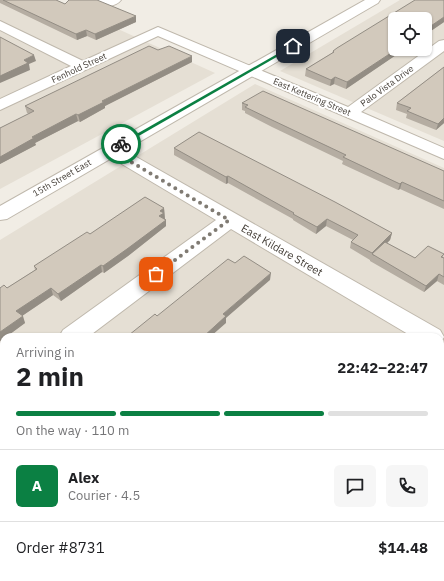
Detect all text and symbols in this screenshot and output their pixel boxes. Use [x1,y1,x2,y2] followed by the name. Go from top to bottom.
[388,12,432,56] map controls
[388,12,432,56] button: locate
[276,29,310,63] pin
[282,35,304,57] icon: home
[50,50,108,85] street label: Fenhold Street
[358,63,415,109] street label: Palo Vista Drive
[272,75,353,118] street label: East Kettering Street
[101,124,141,164] courier
[110,133,132,155] icon: bike
[31,156,93,199] street label: 15th Street East
[239,221,325,279] street label: East Kildare Street
[139,257,173,291] pin
[145,263,167,285] icon: bag
[16,344,75,361] text: Arriving in
[337,358,428,377] text: 22:42–22:47
[16,359,84,393] text: 2 min
[16,422,129,439] text: On the way · 110 m
[334,465,376,507] button: chat
[386,465,428,507] button: phone
[68,468,99,487] text: Alex
[32,476,42,495] text: A
[68,487,140,504] text: Courier · 4.5
[16,538,105,557] text: Order #8731
[378,538,428,557] text: $14.48

